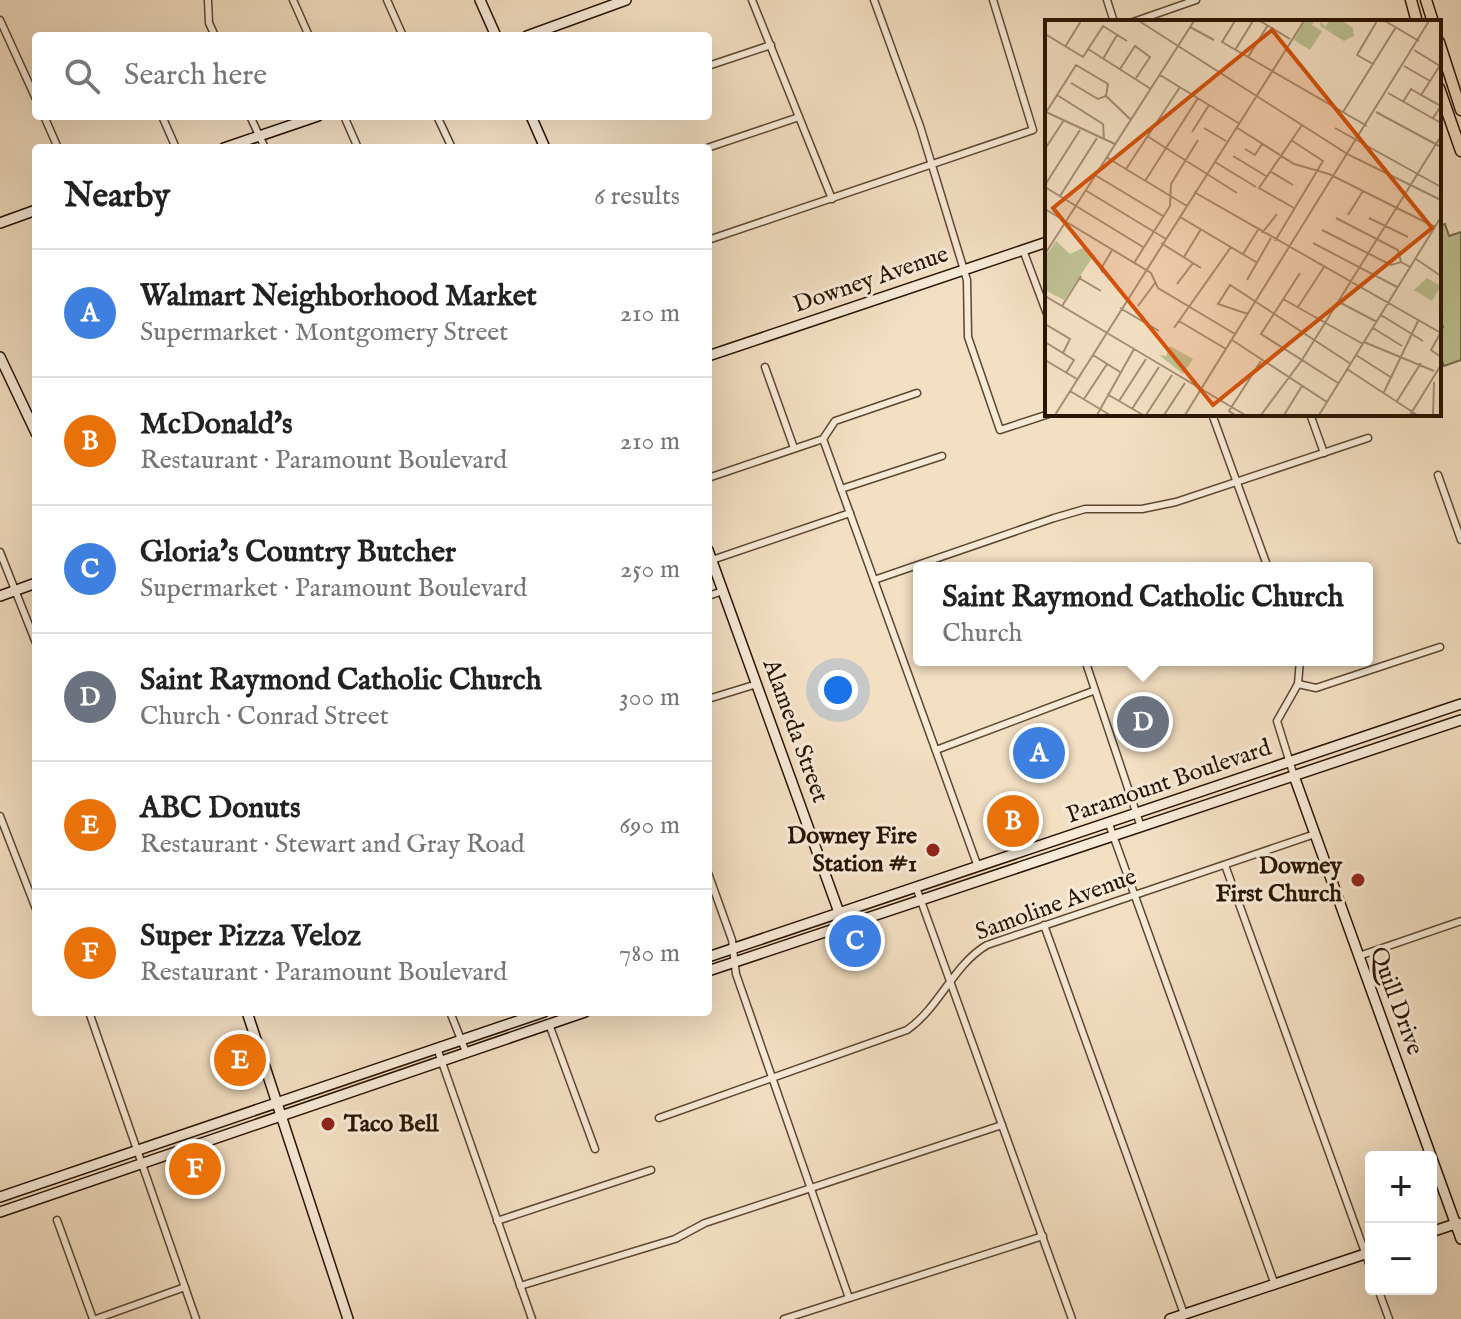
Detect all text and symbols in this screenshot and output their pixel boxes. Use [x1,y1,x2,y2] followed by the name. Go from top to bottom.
[1045,20,1441,416] inset map
[32,32,712,120] search box
[60,54,104,98] icon: search
[124,57,267,95] text: Search here
[64,175,170,218] text: Nearby
[594,180,680,213] text: 6 results
[789,239,953,321] street label: Downey Avenue
[140,278,537,316] text: Walmart Neighborhood Market
[81,297,99,330] text: A
[620,297,680,330] text: 210 m
[140,316,508,349] text: Supermarket · Montgomery Street
[140,406,293,444] text: McDonald's
[81,425,99,458] text: B
[620,425,680,458] text: 210 m
[140,444,507,477] text: Restaurant · Paramount Boulevard
[140,534,456,572] text: Gloria's Country Butcher
[81,553,99,586] text: C
[620,553,680,586] text: 250 m
[913,562,1373,666] popup
[140,572,527,605] text: Supermarket · Paramount Boulevard
[942,579,1344,617] text: Saint Raymond Catholic Church
[942,617,1022,650] text: Church
[754,654,835,807] street label: Alameda Street
[140,662,542,700] text: Saint Raymond Catholic Church
[818,670,858,710] your location
[80,681,100,714] text: D
[619,681,680,714] text: 300 m
[1117,692,1169,752] pin: D
[140,700,389,733] text: Church · Conrad Street
[1013,723,1065,783] pin: A
[1063,732,1276,832] street label: Paramount Boulevard
[140,790,300,828] text: ABC Donuts
[987,791,1039,851] pin: B
[81,809,99,842] text: E
[619,809,680,842] text: 690 m
[787,821,917,880] place label: Downey Fire Station #1
[140,828,525,861] text: Restaurant · Stewart and Gray Road
[924,841,942,859] marker: Downey Fire Station #1
[1216,851,1343,910] place label: Downey First Church
[971,861,1141,949] street label: Samoline Avenue
[1349,871,1367,889] marker: Downey First Church
[829,911,881,971] pin: C
[140,918,361,956] text: Super Pizza Veloz
[82,937,98,970] text: F
[619,937,680,970] text: 780 m
[1362,943,1430,1059] street label: Quill Drive
[140,956,507,989] text: Restaurant · Paramount Boulevard
[214,1030,266,1090] pin: E
[343,1109,439,1140] place label: Taco Bell
[319,1115,337,1133] marker: Taco Bell
[169,1139,221,1199] pin: F
[1365,1151,1437,1295] map controls
[1365,1151,1437,1223] button: +
[1365,1223,1437,1295] button: −

